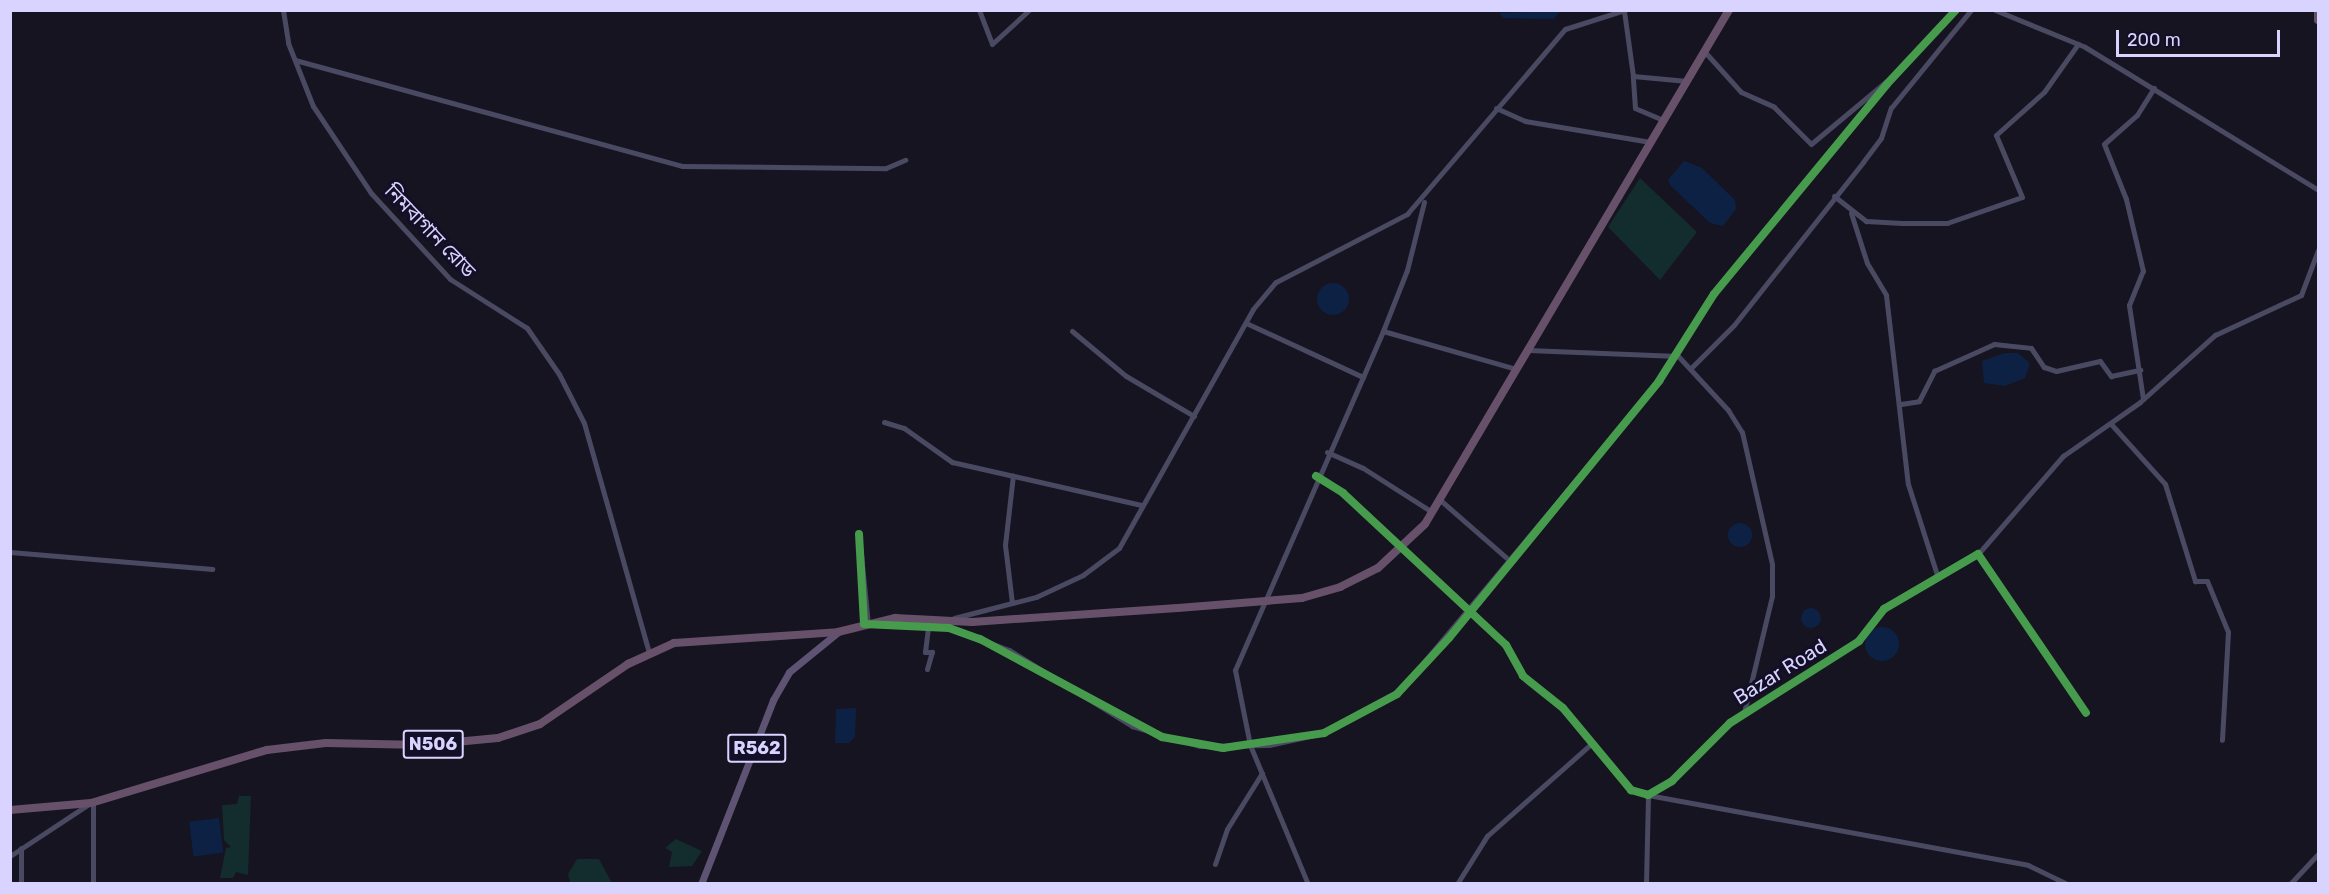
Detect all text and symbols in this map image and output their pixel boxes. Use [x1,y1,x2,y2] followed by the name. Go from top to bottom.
[2119,18,2282,56] scale bar
[2127,29,2181,51] text: 200 m
[379,179,481,283] street label: নিমবাগান রোড
[1729,634,1831,710] street label: Bazar Road
[402,729,464,759] road number: N506
[727,733,787,763] road number: R562

